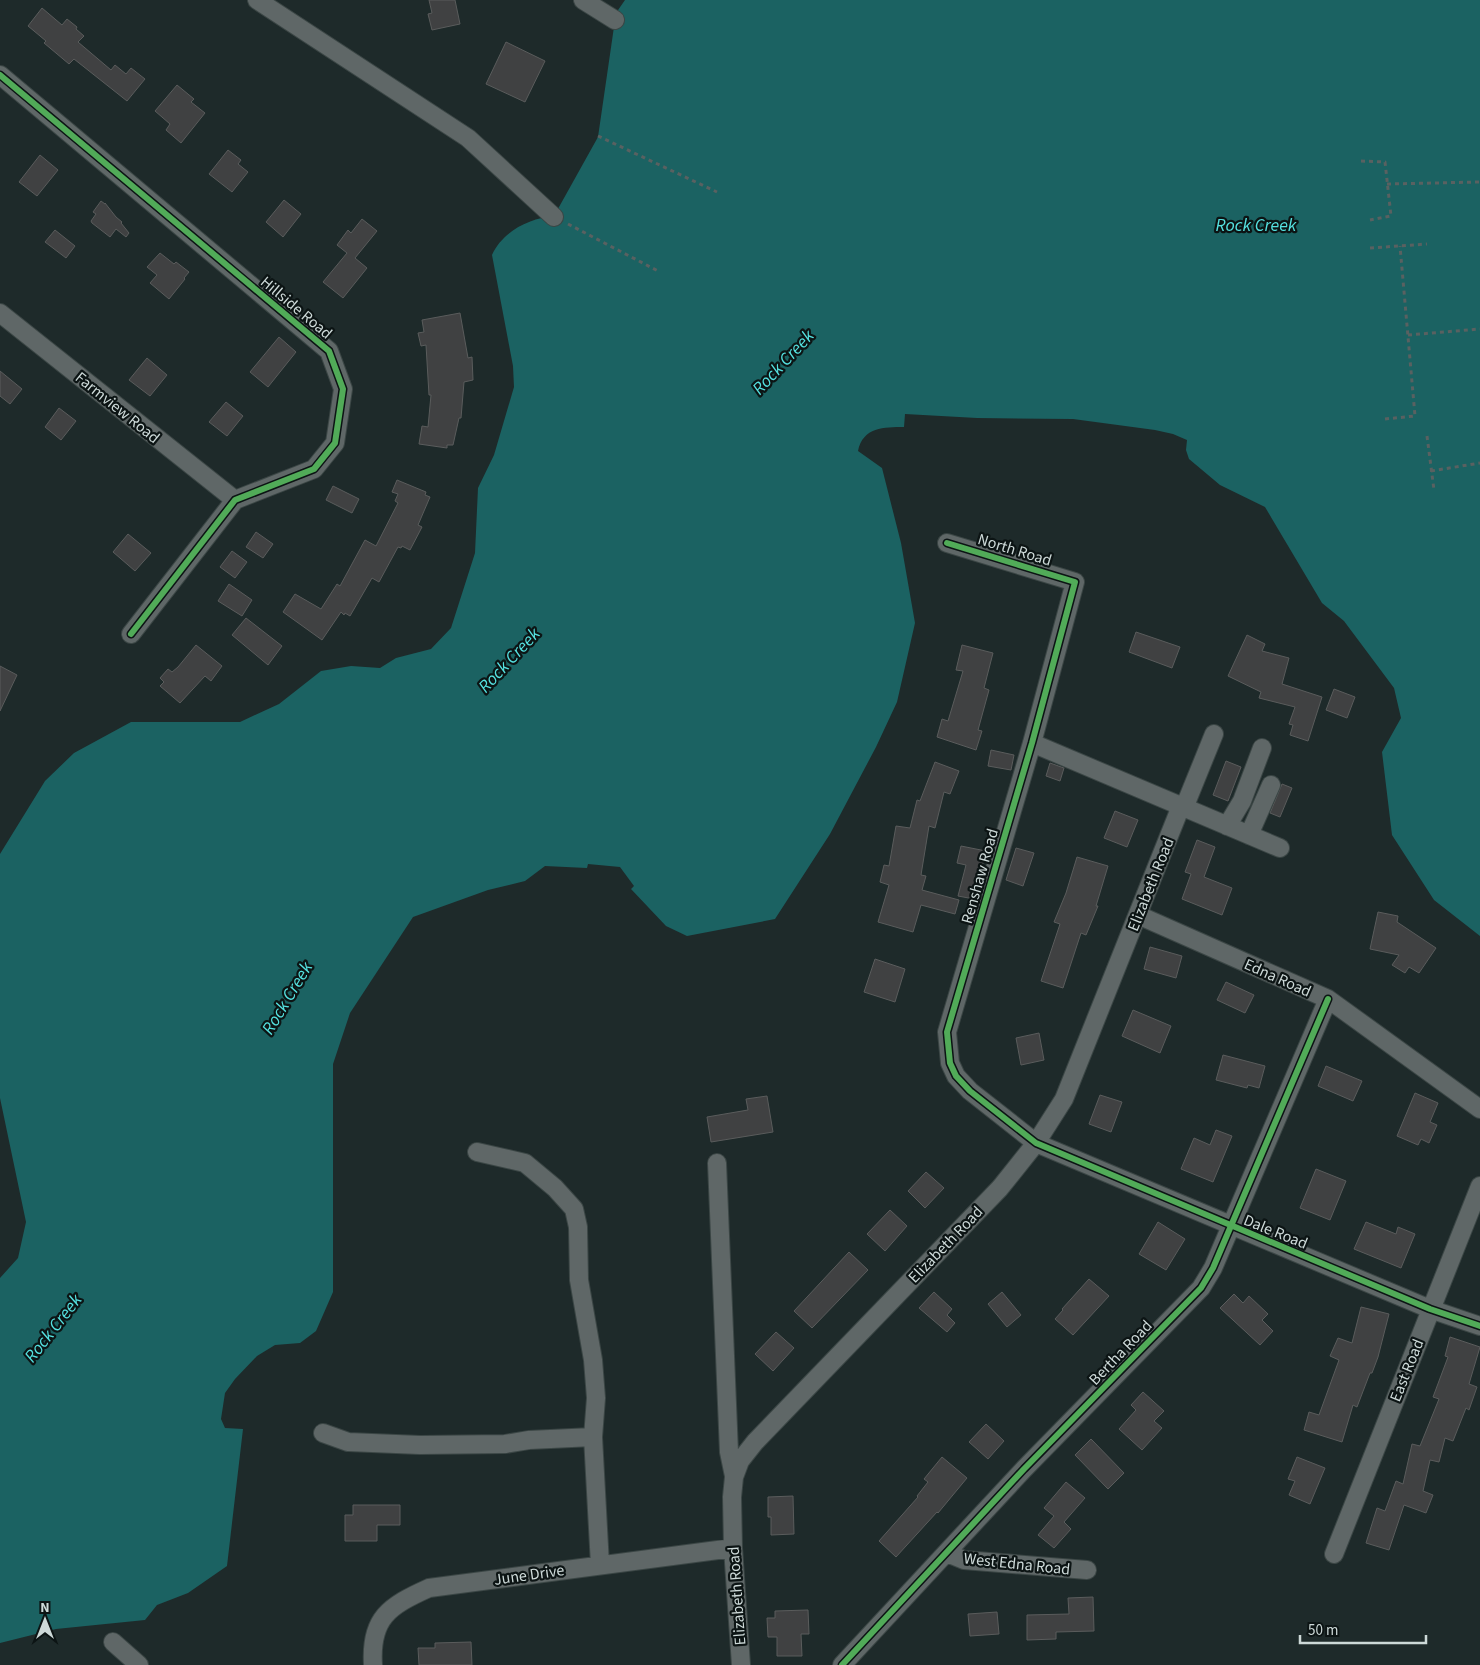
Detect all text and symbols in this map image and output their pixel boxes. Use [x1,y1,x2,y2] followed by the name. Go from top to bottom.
[1216,213,1297,238] water label: Rock Creek
[256,271,337,344] street label: Hillside Road
[747,324,820,400] water label: Rock Creek
[71,367,164,449] street label: Farmview Road
[975,528,1054,572] street label: North Road
[473,622,546,698] water label: Rock Creek
[956,826,1004,926] street label: Renshaw Road
[1122,834,1180,934] street label: Elizabeth Road
[1240,953,1315,1003] street label: Edna Road
[256,957,319,1039] water label: Rock Creek
[903,1201,988,1288] street label: Elizabeth Road
[1240,1209,1311,1255] street label: Dale Road
[19,1288,88,1368] water label: Rock Creek
[1084,1315,1157,1390] street label: Bertha Road
[1384,1336,1429,1405] street label: East Road
[723,1546,751,1646] street label: Elizabeth Road
[963,1547,1071,1581] street label: West Edna Road
[492,1559,566,1591] street label: June Drive
[20,1595,70,1645] north arrow
[40,1598,50,1618] text: N
[1300,1612,1426,1644] scale bar
[1308,1620,1338,1641] text: 50 m

